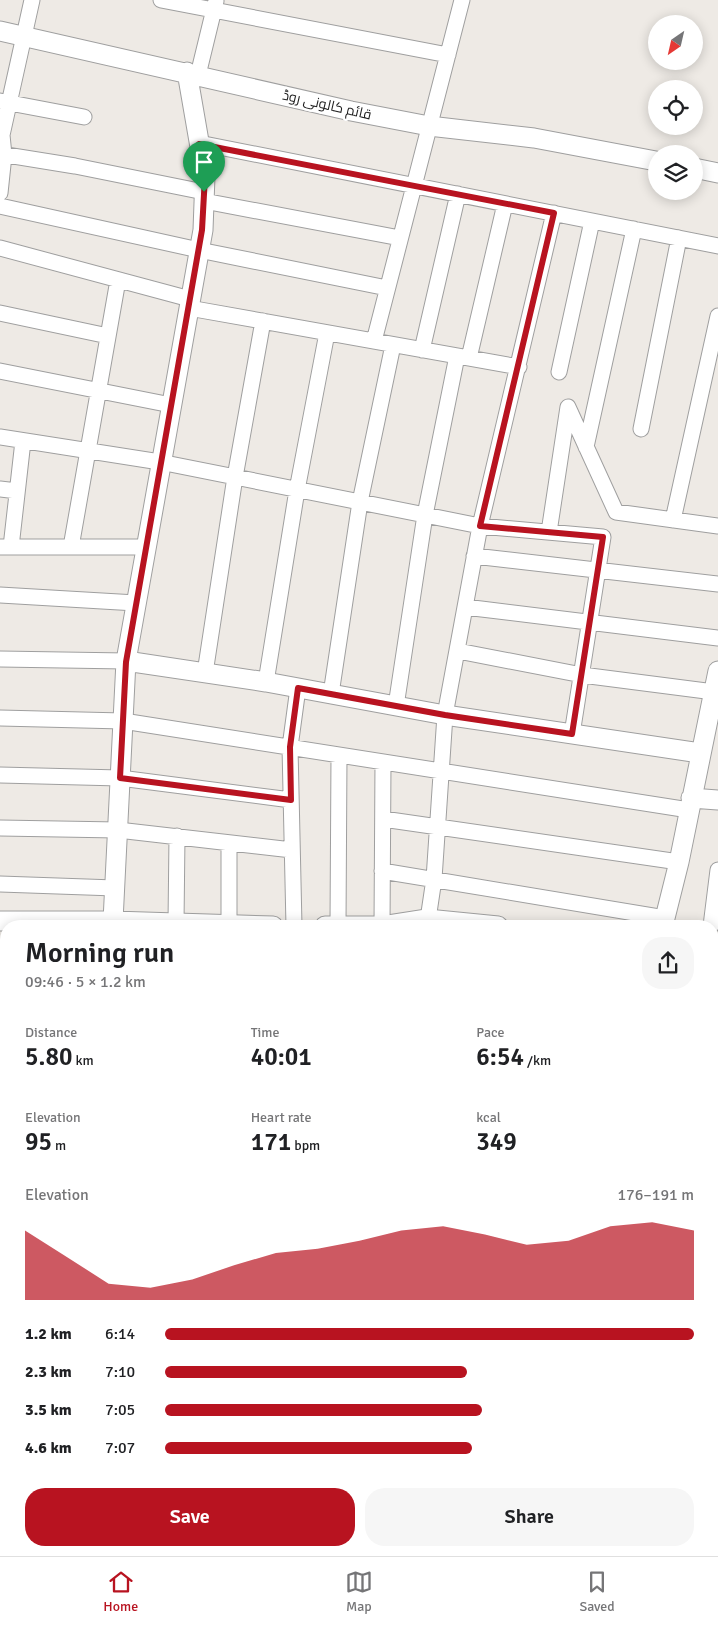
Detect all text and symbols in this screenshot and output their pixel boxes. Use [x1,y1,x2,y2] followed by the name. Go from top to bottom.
[648,15,702,70] north arrow
[648,15,703,200] map controls
[648,80,703,135] button: locate
[281,87,373,124] street label: قائم کالونی روڈ
[183,141,225,192] pin
[648,145,703,200] button: layers
[190,148,218,176] icon: arrive
[25,936,174,970] text: Morning run
[642,937,694,989] button: share
[25,972,146,992] text: 09:46 · 5 × 1.2 km
[25,1024,77,1041] text: Distance
[251,1024,280,1041] text: Time
[476,1024,505,1041] text: Pace
[25,1041,72,1072] text: 5.80
[251,1041,312,1072] text: 40:01
[476,1041,524,1072] text: 6:54
[72,1052,94,1069] text: km
[524,1052,551,1069] text: /km
[25,1109,81,1126] text: Elevation
[251,1109,311,1126] text: Heart rate
[476,1109,501,1126] text: kcal
[25,1126,52,1157] text: 95
[251,1126,291,1157] text: 171
[476,1126,517,1157] text: 349
[52,1137,66,1154] text: m
[291,1137,320,1154] text: bpm
[25,1185,89,1205] text: Elevation
[617,1185,694,1205] text: 176–191 m
[25,1324,72,1344] text: 1.2 km
[105,1324,135,1344] text: 6:14
[25,1362,72,1382] text: 2.3 km
[105,1362,135,1382] text: 7:10
[25,1400,72,1420] text: 3.5 km
[105,1400,135,1420] text: 7:05
[25,1438,72,1458] text: 4.6 km
[105,1438,135,1458] text: 7:07
[25,1488,355,1546] button: Save
[365,1488,694,1546] button: Share
[103,1568,138,1615] tab: Home
[345,1568,373,1615] tab: Map
[579,1568,615,1615] tab: Saved

